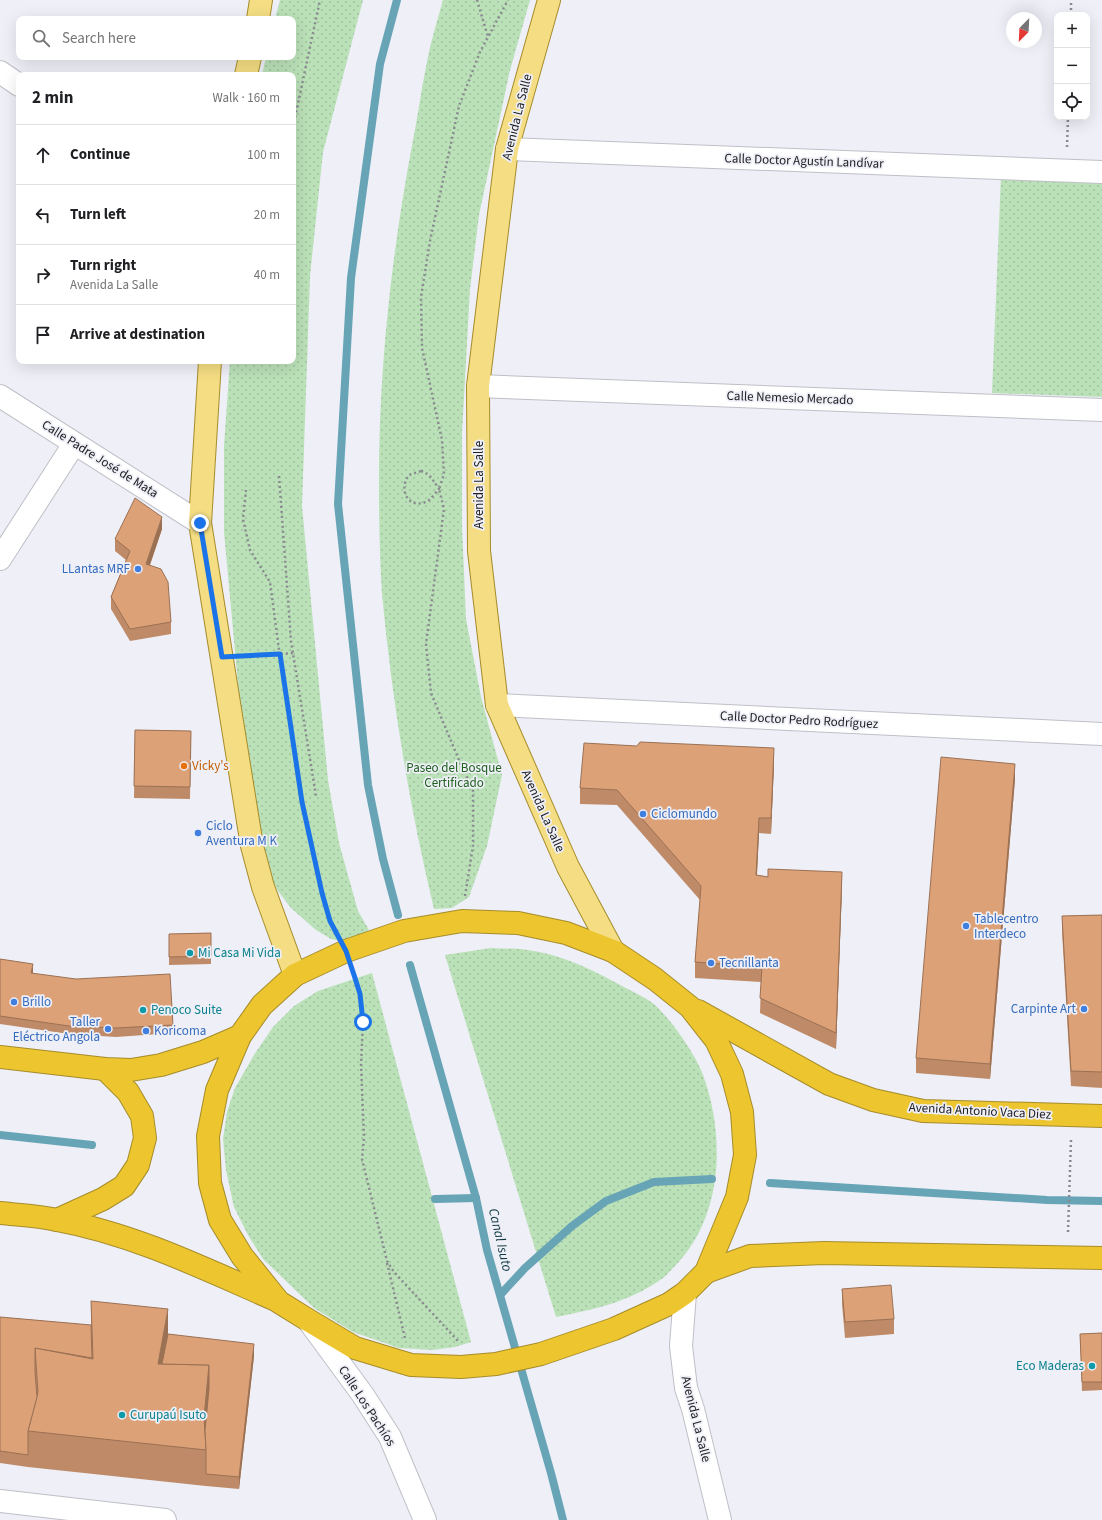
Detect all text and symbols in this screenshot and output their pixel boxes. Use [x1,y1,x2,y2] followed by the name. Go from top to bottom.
[1006,12,1042,48] north arrow
[1054,12,1090,120] map controls
[1054,12,1090,48] button: +
[16,16,296,60] search box
[30,27,52,49] icon: search
[62,28,136,49] text: Search here
[1054,48,1090,84] button: −
[498,72,536,162] street label: Avenida La Salle
[1054,84,1090,120] button: locate
[32,86,73,110] text: 2 min
[212,89,280,107] text: Walk · 160 m
[32,144,54,166] icon: ahead
[70,144,130,165] text: Continue
[247,146,280,164] text: 100 m
[724,149,884,173] street label: Calle Doctor Agustín Landívar
[32,204,54,226] icon: left
[70,204,126,225] text: Turn left
[254,206,280,224] text: 20 m
[70,255,136,276] text: Turn right
[32,264,54,286] icon: right
[254,266,280,284] text: 40 m
[70,276,158,294] text: Avenida La Salle
[32,324,54,346] icon: arrive
[70,324,205,345] text: Arrive at destination
[726,387,854,409] street label: Calle Nemesio Mercado
[38,416,162,502] street label: Calle Padre José de Mata
[470,441,488,529] street label: Avenida La Salle
[191,514,209,532] route end
[62,560,131,578] place label: LLantas MRF
[133,564,143,574] marker: LLantas MRF
[719,707,879,733] street label: Calle Doctor Pedro Rodríguez
[192,757,229,775] place label: Vicky's
[406,759,502,792] park label: Paseo del Bosque Certificado
[179,761,189,771] marker: Vicky's
[517,767,569,855] street label: Avenida La Salle
[651,805,717,823] place label: Ciclomundo
[638,809,648,819] marker: Ciclomundo
[206,817,277,850] place label: Ciclo Aventura M K
[193,828,203,838] marker: Ciclo Aventura M K
[974,910,1039,943] place label: Tablecentro Interdeco
[961,921,971,931] marker: Tablecentro Interdeco
[198,944,281,962] place label: Mi Casa Mi Vida
[185,948,195,958] marker: Mi Casa Mi Vida
[719,954,779,972] place label: Tecnillanta
[706,958,716,968] marker: Tecnillanta
[22,993,51,1011] place label: Brillo
[9,997,19,1007] marker: Brillo
[1011,1000,1077,1018] place label: Carpinte Art
[151,1001,222,1019] place label: Penoco Suite
[1079,1004,1089,1014] marker: Carpinte Art
[138,1005,148,1015] marker: Penoco Suite
[13,1013,100,1046] place label: Taller Eléctrico Angola
[354,1013,372,1031] route start
[154,1022,206,1040] place label: Koricoma
[103,1024,113,1034] marker: Taller Eléctrico Angola
[141,1026,151,1036] marker: Koricoma
[908,1098,1052,1124] street label: Avenida Antonio Vaca Diez
[483,1206,517,1274] water label: Canal Isuto
[1016,1357,1085,1375] place label: Eco Maderas
[1087,1361,1097,1371] marker: Eco Maderas
[334,1362,400,1450] street label: Calle Los Pachíos
[677,1374,715,1464] street label: Avenida La Salle
[130,1406,206,1424] place label: Curupaú Isuto
[117,1410,127,1420] marker: Curupaú Isuto

